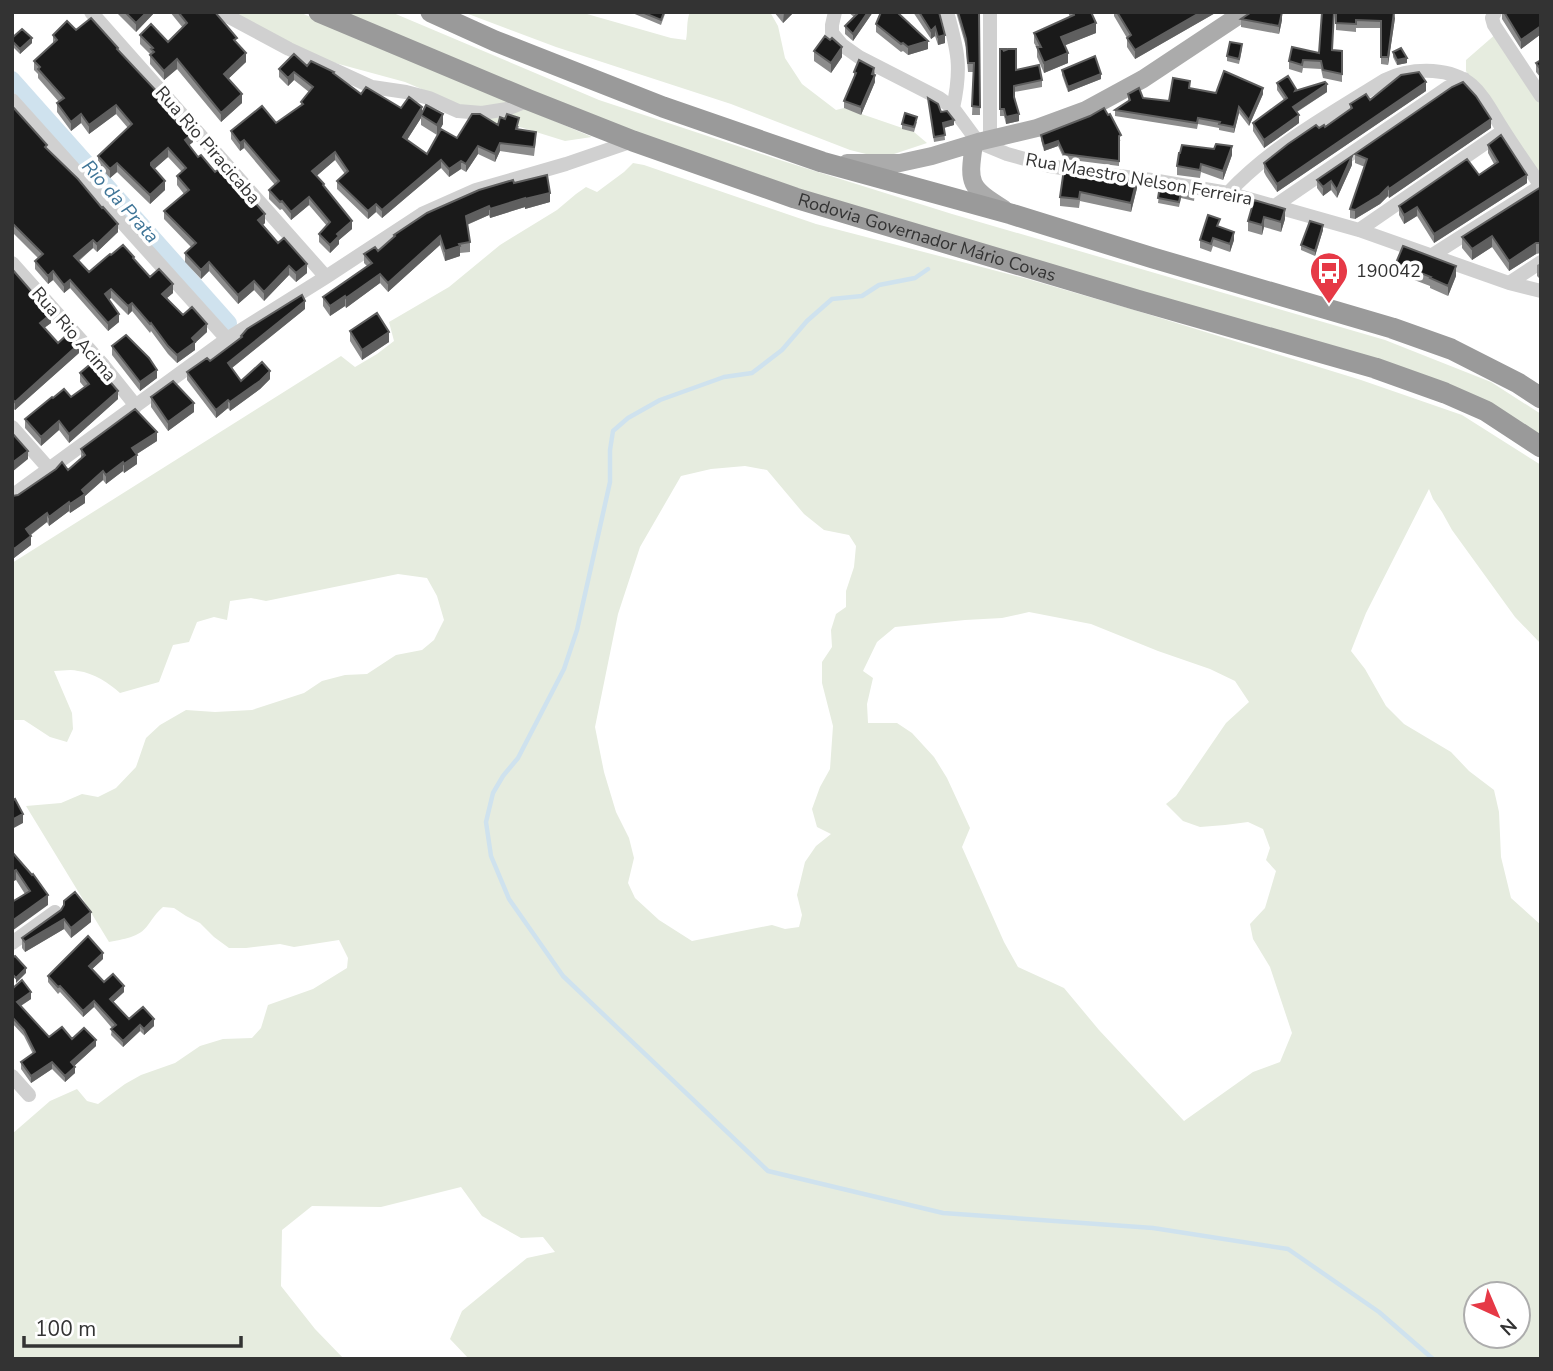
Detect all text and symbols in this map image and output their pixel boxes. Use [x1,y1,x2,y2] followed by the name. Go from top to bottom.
[150,81,266,209] street label: Rua Rio Piracicaba
[1024,147,1254,211] street label: Rua Maestro Nelson Ferreira
[76,154,165,249] water label: Rio da Prata
[795,188,1059,287] street label: Rodovia Governador Mário Covas
[1308,250,1350,305] bus stop icon: 190042
[1356,259,1421,283] place label: 190042
[26,282,122,386] street label: Rua Rio Acima
[1462,1280,1532,1350] north arrow
[24,1304,242,1348] scale bar
[1494,1312,1522,1341] text: N
[35,1315,96,1343] text: 100 m

